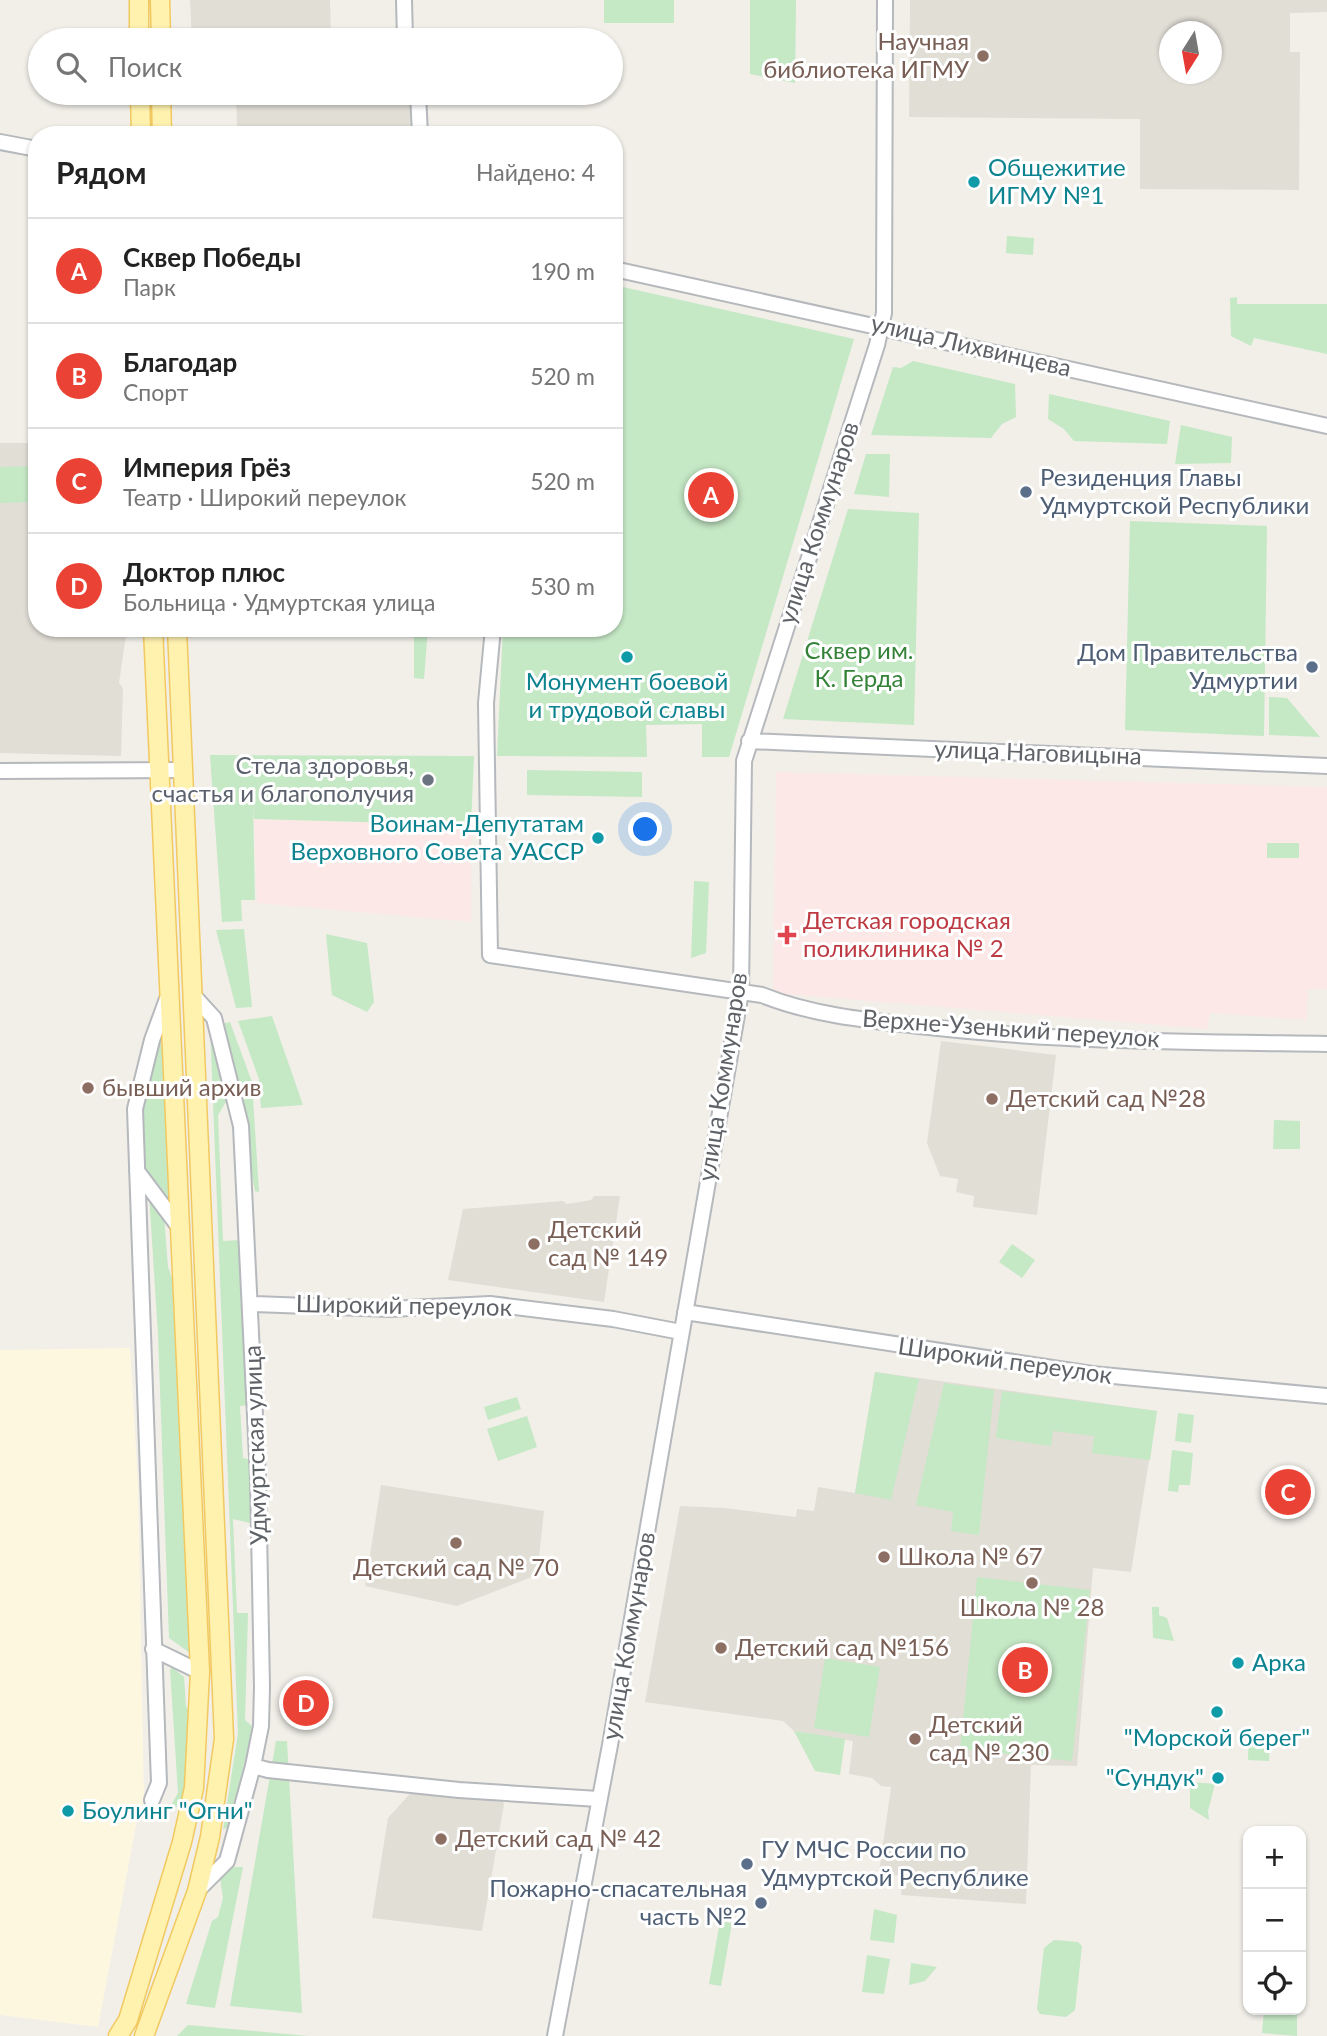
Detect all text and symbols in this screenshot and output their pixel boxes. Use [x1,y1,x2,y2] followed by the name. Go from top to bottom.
[1159,21,1222,84] north arrow
[763,26,970,83] place label: Научная библиотека ИГМУ
[28,28,623,105] search box
[52,48,90,86] icon: search
[975,48,991,64] marker: Научная библиотека ИГМУ
[108,51,182,83] text: Поиск
[988,152,1126,209] place label: Общежитие ИГМУ №1
[56,154,146,190] text: Рядом
[476,158,595,186] text: Найдено: 4
[966,174,982,190] marker: Общежитие ИГМУ №1
[123,241,301,273] text: Сквер Победы
[71,257,87,285] text: A
[530,257,595,285] text: 190 m
[123,273,176,301] text: Парк
[868,307,1074,382] street label: улица Лихвинцева
[123,346,237,378] text: Благодар
[71,362,87,390] text: B
[530,362,595,390] text: 520 m
[123,378,188,406] text: Спорт
[771,418,864,627] street label: улица Коммунаров
[123,451,291,483] text: Империя Грёз
[1040,462,1309,519] place label: Резиденция Главы Удмуртской Республики
[71,467,87,495] text: C
[530,467,595,495] text: 520 m
[688,469,734,521] pin: A
[123,483,406,511] text: Театр · Широкий переулок
[1018,484,1034,500] marker: Резиденция Главы Удмуртской Республики
[123,556,285,588] text: Доктор плюс
[70,572,88,600] text: D
[530,572,595,600] text: 530 m
[123,588,435,616] text: Больница · Удмуртская улица
[805,635,913,692] park label: Сквер им. К. Герда
[1077,637,1298,694] place label: Дом Правительства Удмуртии
[619,649,635,665] marker: Монумент боевой и трудовой славы
[1304,659,1320,675] marker: Дом Правительства Удмуртии
[526,666,728,723] place label: Монумент боевой и трудовой славы
[934,733,1142,770] street label: улица Наговицына
[152,750,414,807] place label: Стела здоровья, счастья и благополучия
[420,772,436,788] marker: Стела здоровья, счастья и благополучия
[291,808,584,865] place label: Воинам-Депутатам Верховного Совета УАССР
[628,812,662,846] your location
[590,830,606,846] marker: Воинам-Депутатам Верховного Совета УАССР
[803,905,1011,962] place label: Детская городская поликлиника № 2
[777,925,797,945] marker: Детская городская поликлиника № 2
[691,970,752,1183] street label: улица Коммунаров
[861,1003,1161,1052] street label: Верхне-Узенький переулок
[102,1072,261,1101] place label: бывший архив
[80,1080,96,1096] marker: бывший архив
[1006,1083,1206,1112] place label: Детский сад №28
[984,1091,1000,1107] marker: Детский сад №28
[548,1214,668,1271] place label: Детский сад № 149
[526,1236,542,1252] marker: Детский сад № 149
[296,1288,513,1321] street label: Широкий переулок
[896,1330,1115,1389] street label: Широкий переулок
[237,1345,272,1546] street label: Удмуртская улица
[1265,1466,1311,1518] pin: C
[595,1529,660,1742] street label: улица Коммунаров
[448,1535,464,1551] marker: Детский сад № 70
[898,1541,1043,1570] place label: Школа № 67
[876,1549,892,1565] marker: Школа № 67
[353,1552,559,1581] place label: Детский сад № 70
[1024,1575,1040,1591] marker: Школа № 28
[960,1592,1104,1621] place label: Школа № 28
[735,1632,949,1661] place label: Детский сад №156
[713,1640,729,1656] marker: Детский сад №156
[1002,1644,1048,1696] pin: B
[1252,1647,1306,1676] place label: Арка
[1230,1655,1246,1671] marker: Арка
[283,1677,329,1729] pin: D
[1209,1704,1225,1720] marker: "Морской берег"
[929,1709,1049,1766] place label: Детский сад № 230
[1124,1722,1310,1751] place label: "Морской берег"
[907,1731,923,1747] marker: Детский сад № 230
[1106,1762,1204,1791] place label: "Сундук"
[1210,1770,1226,1786] marker: "Сундук"
[82,1795,253,1824] place label: Боулинг "Огни"
[60,1803,76,1819] marker: Боулинг "Огни"
[455,1823,661,1852] place label: Детский сад № 42
[1243,1826,1306,2015] map controls
[1243,1826,1306,1889] button: +
[433,1831,449,1847] marker: Детский сад № 42
[761,1834,1029,1891] place label: ГУ МЧС России по Удмуртской Республике
[739,1856,755,1872] marker: ГУ МЧС России по Удмуртской Республике
[489,1873,747,1930] place label: Пожарно-спасательная часть №2
[1243,1889,1306,1952] button: −
[753,1895,769,1911] marker: Пожарно-спасательная часть №2
[1243,1952,1306,2015] button: locate

